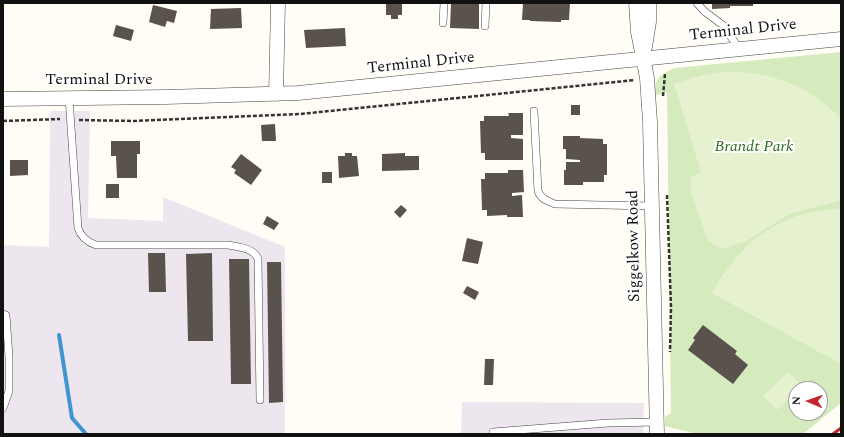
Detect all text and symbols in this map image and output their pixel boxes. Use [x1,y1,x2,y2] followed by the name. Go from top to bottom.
[688,16,798,46] street label: Terminal Drive
[366,49,476,79] street label: Terminal Drive
[45,71,153,91] street label: Terminal Drive
[714,138,794,158] park label: Brandt Park
[624,190,646,302] street label: Siggelkow Road
[788,381,828,421] north arrow
[788,396,805,405] text: N

